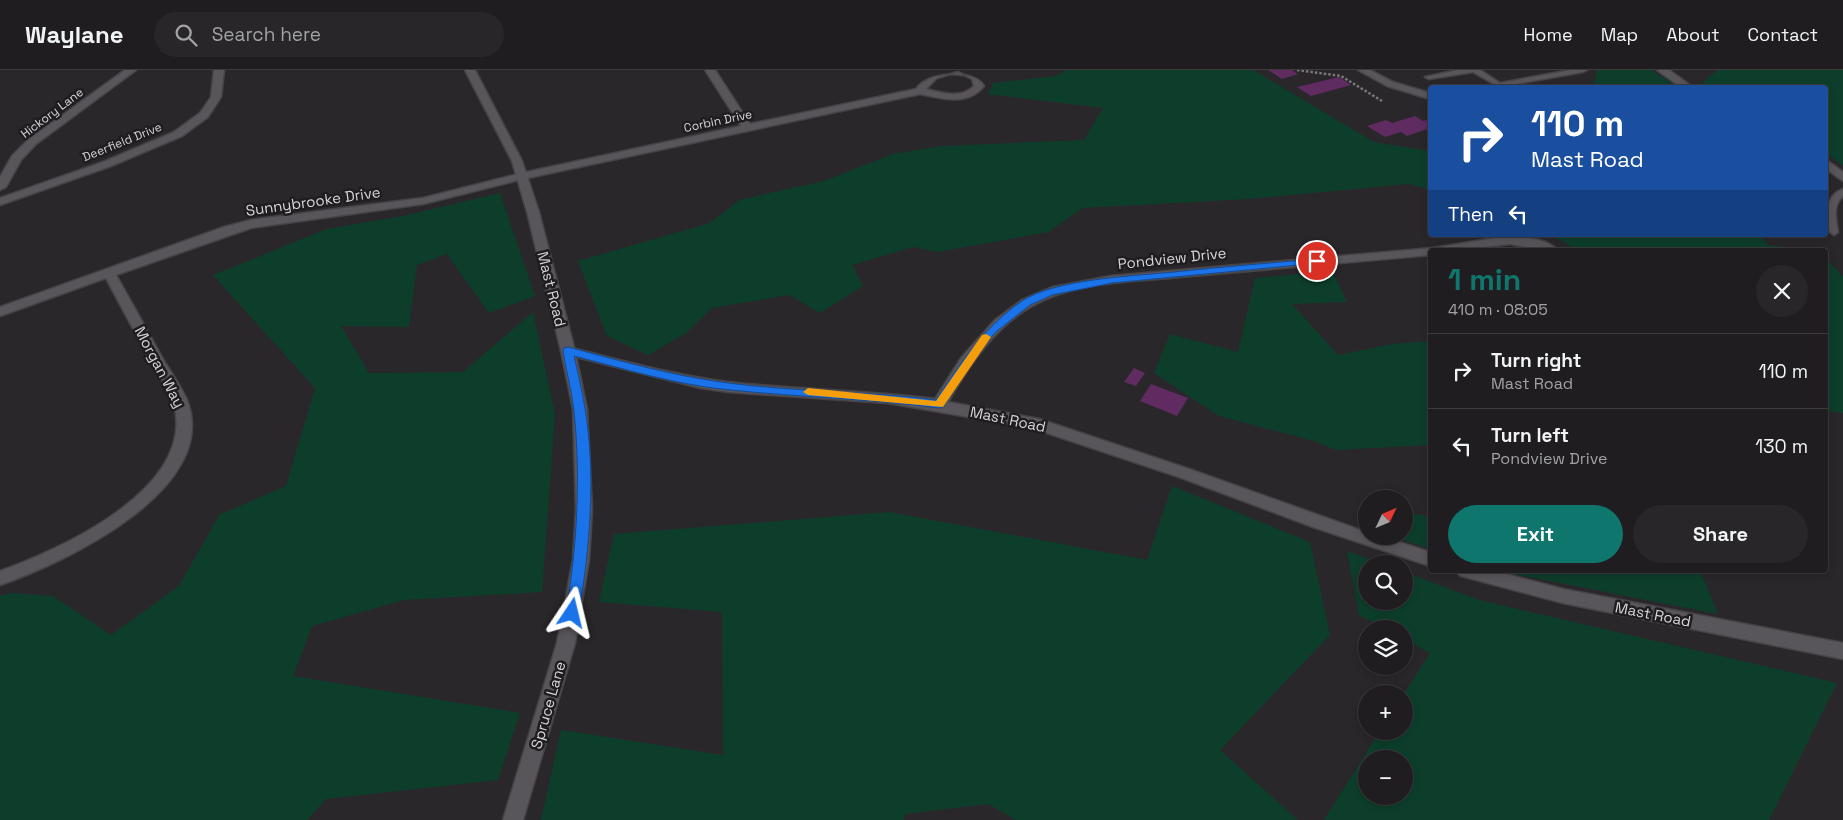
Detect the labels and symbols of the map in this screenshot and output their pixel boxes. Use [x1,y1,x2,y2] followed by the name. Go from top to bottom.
[17,84,87,142] street label: Hickory Lane
[682,106,754,136] street label: Corbin Drive
[80,119,164,165] street label: Deerfield Drive
[244,182,382,220] street label: Sunnybrooke Drive
[1296,240,1338,282] pin
[1117,243,1227,273] street label: Pondview Drive
[533,249,571,329] street label: Mast Road
[131,323,189,411] street label: Morgan Way
[968,402,1048,436] street label: Mast Road
[1358,490,1412,545] north arrow
[545,586,597,638] position arrow
[1613,597,1693,631] street label: Mast Road
[526,659,570,751] street label: Spruce Lane

